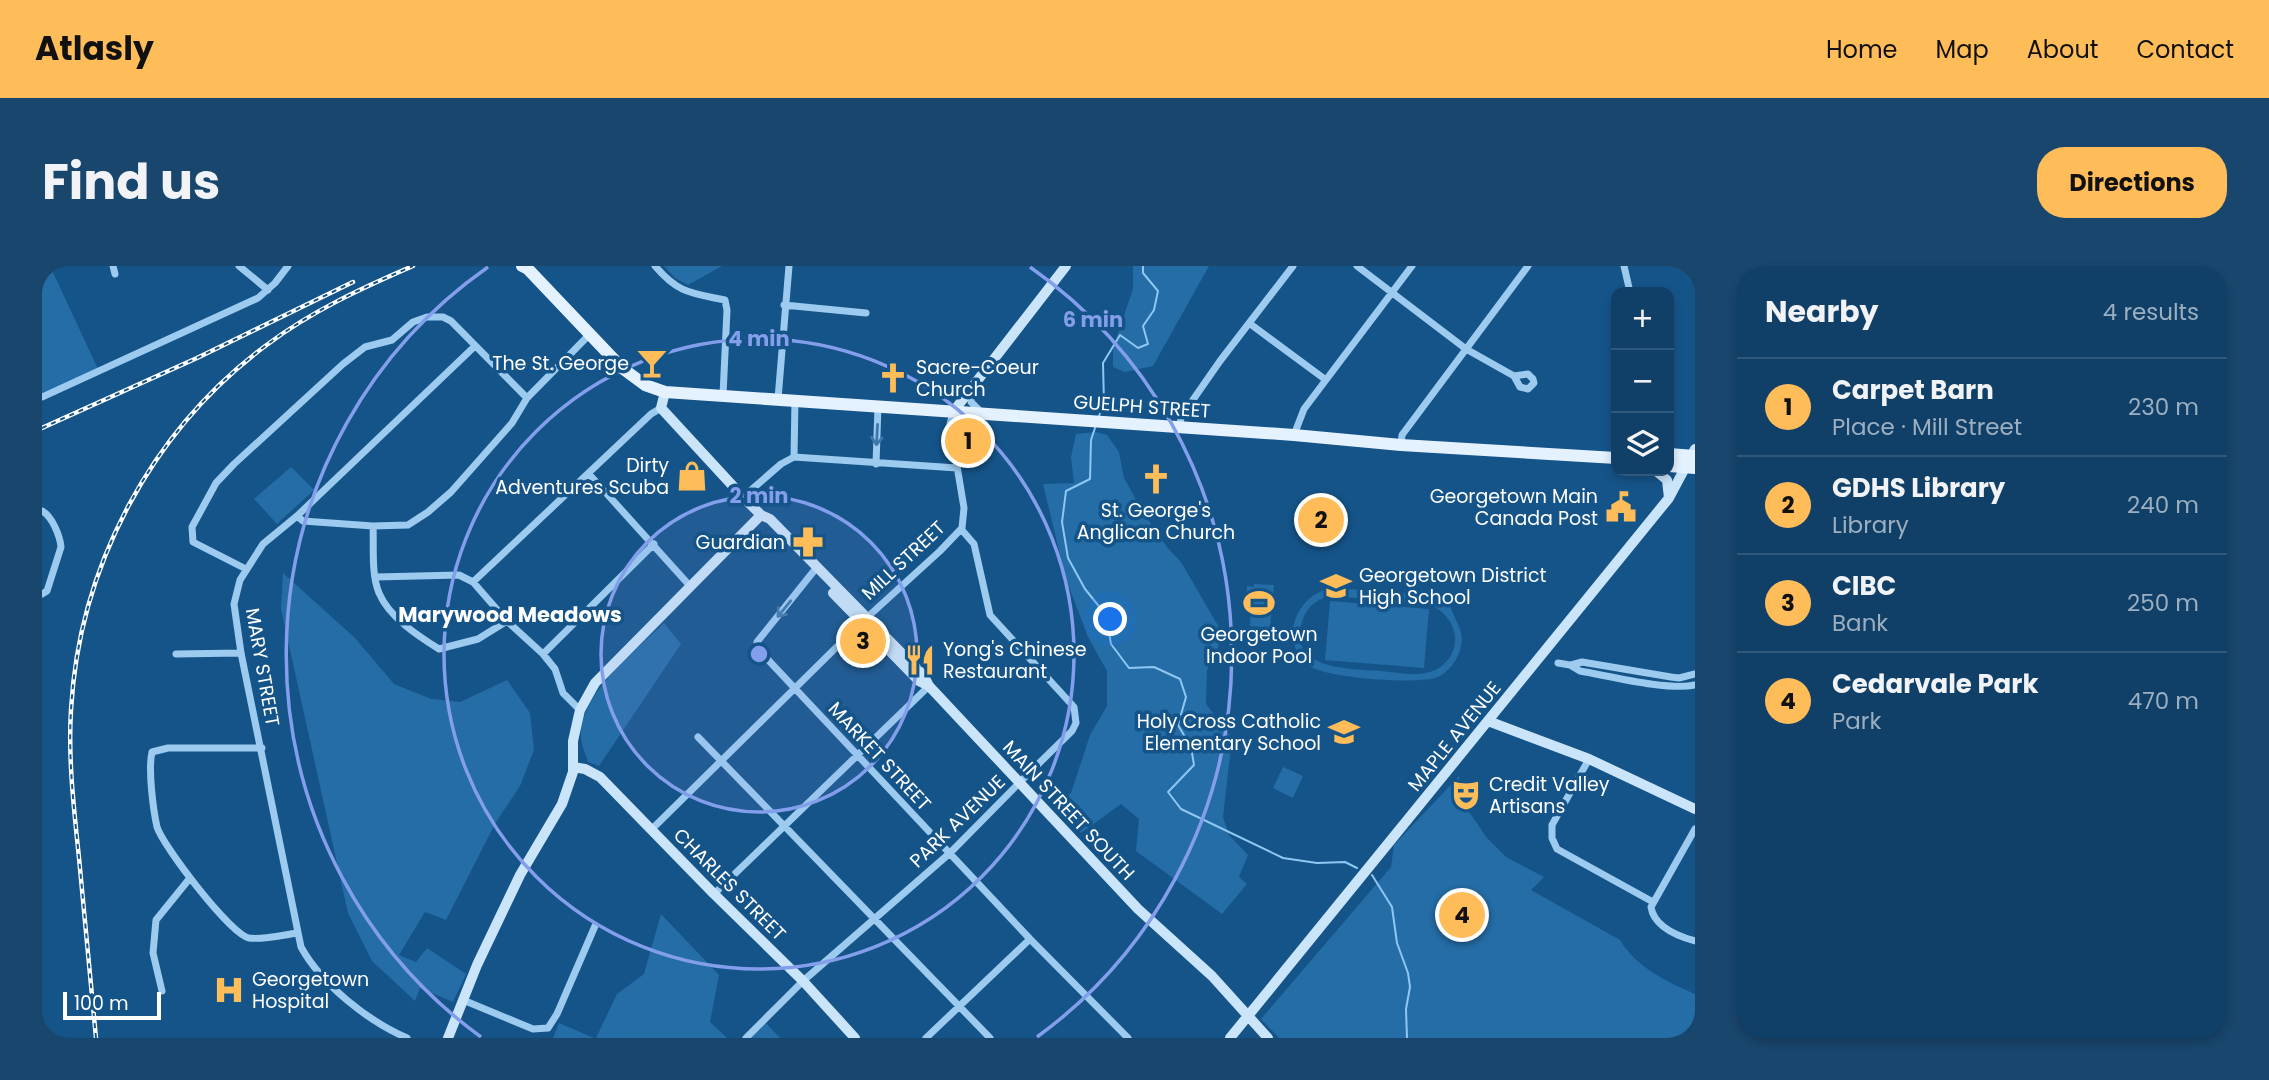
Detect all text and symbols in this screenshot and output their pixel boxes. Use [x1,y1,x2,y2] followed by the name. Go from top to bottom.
[35,25,154,72] text: Atlasly
[1826,33,1898,66] text: Home
[1936,33,1989,66] text: Map
[2027,33,2098,66] text: About
[2136,33,2234,66] text: Contact
[2037,147,2227,218] button: Directions
[42,148,220,216] text: Find us
[1611,287,1674,476] map controls
[1611,287,1674,350] button: +
[1765,290,1879,333] text: Nearby
[2103,296,2199,328] text: 4 results
[1063,305,1123,334] text: 6 min
[728,324,790,353] text: 4 min
[635,346,669,380] bar icon: The St. George
[492,350,629,377] place label: The St. George
[1611,350,1674,413] button: −
[916,354,1039,403] place label: Sacre-Coeur Church
[876,361,910,395] church icon: Sacre-Coeur Church
[1832,372,1994,408] text: Carpet Barn
[1072,388,1212,425] street label: GUELPH STREET
[1784,391,1792,423] text: 1
[2128,391,2199,423] text: 230 m
[1832,411,2022,443] text: Place · Mill Street
[1611,413,1674,476] button: layers
[945,415,991,467] pin: 1
[871,423,884,446] one-way arrow
[495,452,669,501] place label: Dirty Adventures Scuba
[675,459,709,493] shop icon: Dirty Adventures Scuba
[1139,462,1173,496] church icon: St. George's Anglican Church
[1832,470,2005,506] text: GDHS Library
[729,481,789,510] text: 2 min
[1430,483,1598,532] place label: Georgetown Main Canada Post
[1781,489,1795,521] text: 2
[2127,489,2199,521] text: 240 m
[1604,490,1638,524] public building icon: Georgetown Main Canada Post
[1298,494,1344,546] pin: 2
[1077,497,1235,546] place label: St. George's Anglican Church
[1832,509,1909,541] text: Library
[856,515,951,606] street label: MILL STREET
[791,525,825,559] pharmacy icon: Guardian
[696,529,785,556] place label: Guardian
[1359,562,1547,611] place label: Georgetown District High School
[1832,568,1896,604] text: CIBC
[1319,569,1353,603] school or university icon: Georgetown District High School
[1242,586,1276,620] sports icon: Georgetown Indoor Pool
[1781,587,1795,619] text: 3
[2127,587,2199,619] text: 250 m
[776,599,791,617] one-way arrow
[398,600,622,629] district label: Marywood Meadows
[1093,602,1127,636] your location
[239,606,286,728] street label: MARY STREET
[1832,607,1888,639] text: Bank
[840,615,886,667] pin: 3
[1200,621,1318,670] place label: Georgetown Indoor Pool
[943,636,1086,685] place label: Yong's Chinese Restaurant
[747,642,771,666] centre of rings
[903,643,937,677] restaurant icon: Yong's Chinese Restaurant
[1832,666,2038,702] text: Cedarvale Park
[1402,676,1507,797] street label: MAPLE AVENUE
[1780,685,1796,717] text: 4
[2128,685,2199,717] text: 470 m
[822,696,937,817] street label: MARKET STREET
[1832,705,1881,737] text: Park
[1137,708,1321,757] place label: Holy Cross Catholic Elementary School
[1327,715,1361,749] school or university icon: Holy Cross Catholic Elementary School
[997,734,1141,886] street label: MAIN STREET SOUTH
[904,769,1011,874] street label: PARK AVENUE
[1489,771,1610,820] place label: Credit Valley Artisans
[1449,778,1483,812] theatre icon: Credit Valley Artisans
[667,822,792,947] street label: CHARLES STREET
[1439,889,1485,941] pin: 4
[252,966,369,1015] place label: Georgetown Hospital
[212,973,246,1007] hospital icon: Georgetown Hospital
[63,989,161,1021] scale bar
[74,990,129,1017] text: 100 m

